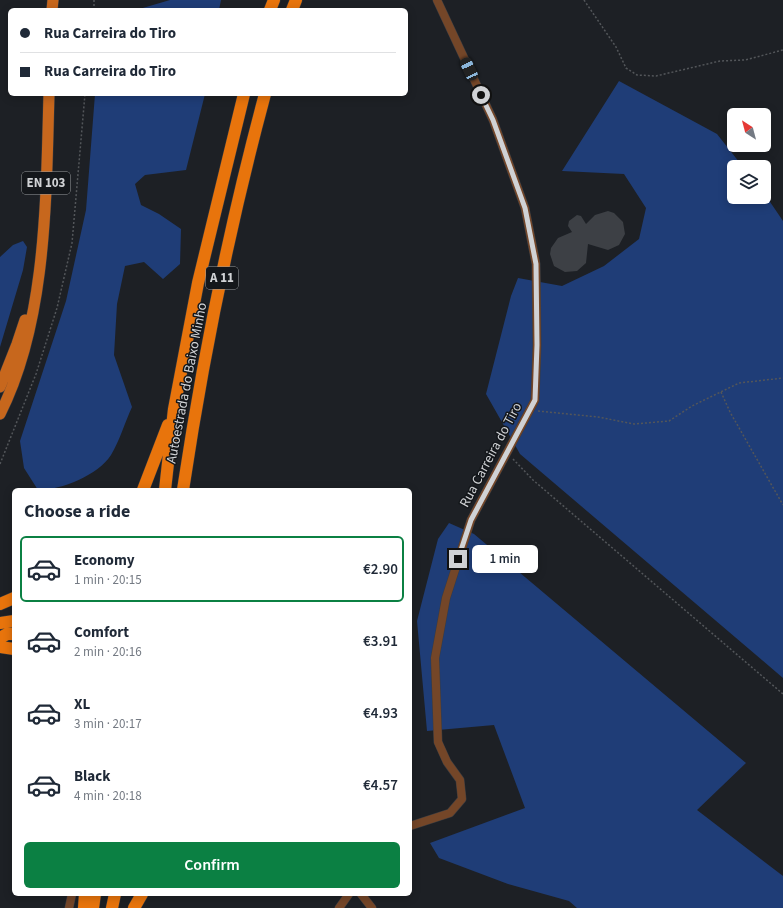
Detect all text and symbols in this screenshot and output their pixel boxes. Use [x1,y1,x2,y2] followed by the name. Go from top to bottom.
[44,23,176,44] text: Rua Carreira do Tiro
[458,56,480,82] car
[44,61,176,82] text: Rua Carreira do Tiro
[472,86,490,104] route start
[727,108,771,152] north arrow
[727,108,771,204] map controls
[727,160,771,204] button: layers
[22,172,70,194] road number: EN 103
[206,267,238,289] road number: A 11
[162,301,212,465] street label: Autoestrada do Baixo Minho
[455,399,527,511] street label: Rua Carreira do Tiro
[24,499,130,524] text: Choose a ride
[472,545,538,573] callout: 1 min
[74,550,135,571] text: Economy
[449,550,467,568] route end
[490,550,520,568] text: 1 min
[26,551,62,587] icon: car
[363,559,398,580] text: €2.90
[74,571,142,589] text: 1 min · 20:15
[74,622,129,643] text: Comfort
[26,623,62,659] icon: car
[363,631,398,652] text: €3.91
[74,643,142,661] text: 2 min · 20:16
[74,694,90,715] text: XL
[26,695,62,731] icon: car
[363,703,398,724] text: €4.93
[74,715,142,733] text: 3 min · 20:17
[74,766,111,787] text: Black
[26,767,62,803] icon: car
[363,775,398,796] text: €4.57
[74,787,142,805] text: 4 min · 20:18
[24,842,400,888] button: Confirm

